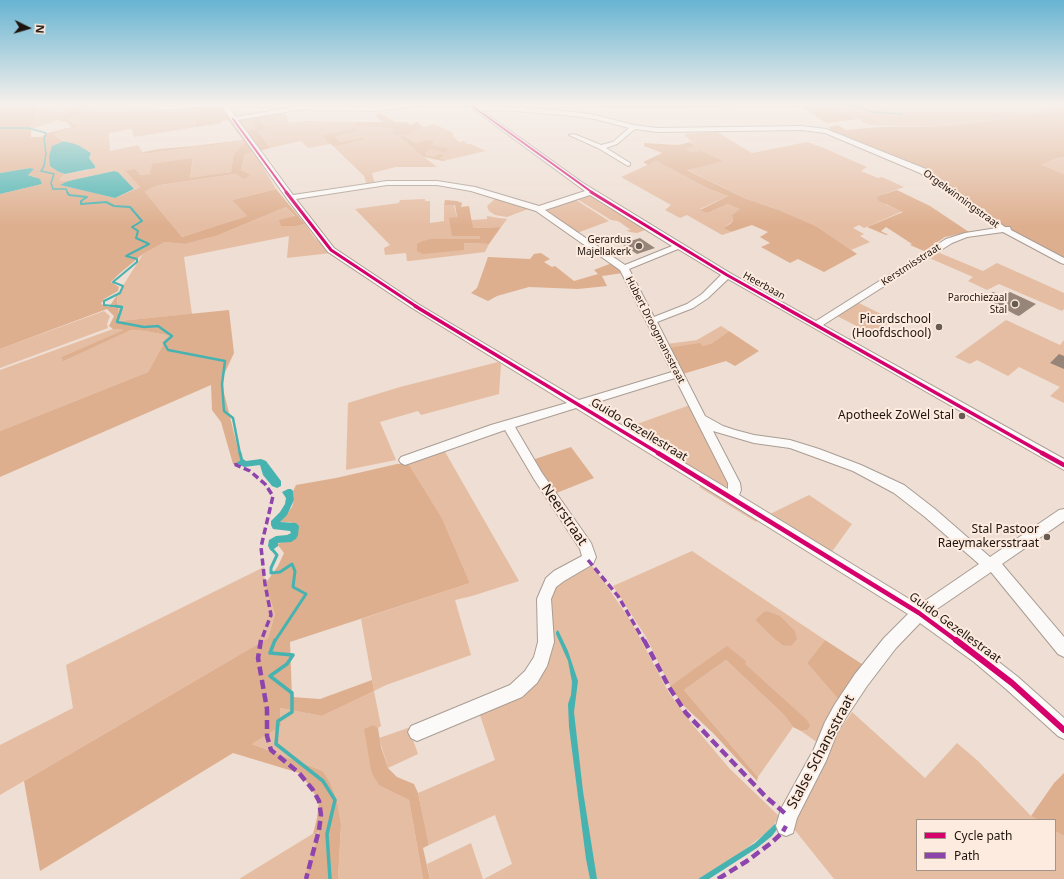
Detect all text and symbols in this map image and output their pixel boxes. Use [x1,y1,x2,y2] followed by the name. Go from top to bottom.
[8,8,48,48] north arrow
[33,24,48,34] text: N
[921,167,1001,231] street label: Orgelwinningstraat
[577,234,631,258] place label: Gerardus Majellakerk
[634,241,644,251] marker: Gerardus Majellakerk
[879,241,943,289] street label: Kerstmisstraat
[741,270,787,302] street label: Heerbaan
[623,275,687,385] street label: Hubert Droogmansstraat
[948,292,1007,316] place label: Parochiezaal Stal
[1010,299,1020,309] marker: Parochiezaal Stal
[852,313,931,341] place label: Picardschool (Hoofdschool)
[934,322,944,332] marker: Picardschool (Hoofdschool)
[588,395,690,465] street label: Guido Gezellestraat
[838,409,954,423] place label: Apotheek ZoWel Stal
[957,411,967,421] marker: Apotheek ZoWel Stal
[537,481,591,549] street label: Neerstraat
[938,523,1039,551] place label: Stal Pastoor Raeymakersstraat
[1042,532,1052,542] marker: Stal Pastoor Raeymakersstraat
[906,590,1004,666] street label: Guido Gezellestraat
[784,692,858,812] street label: Stalse Schansstraat
[916,819,1056,871] legend
[954,827,1012,844] text: Cycle path
[954,847,980,864] text: Path

